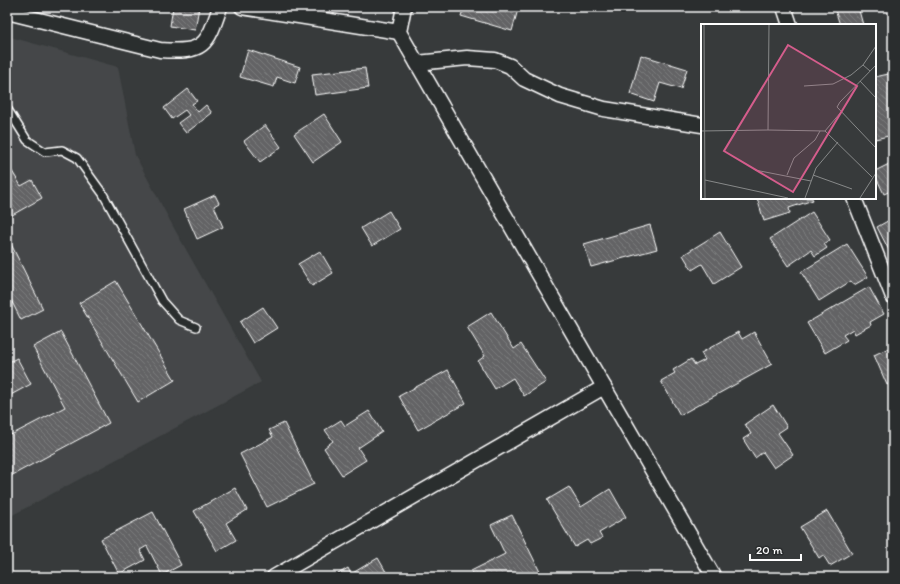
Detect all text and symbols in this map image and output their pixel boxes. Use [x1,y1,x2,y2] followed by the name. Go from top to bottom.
[701,24,876,199] inset map
[750,536,801,562] scale bar
[756,543,783,557] text: 20 m

